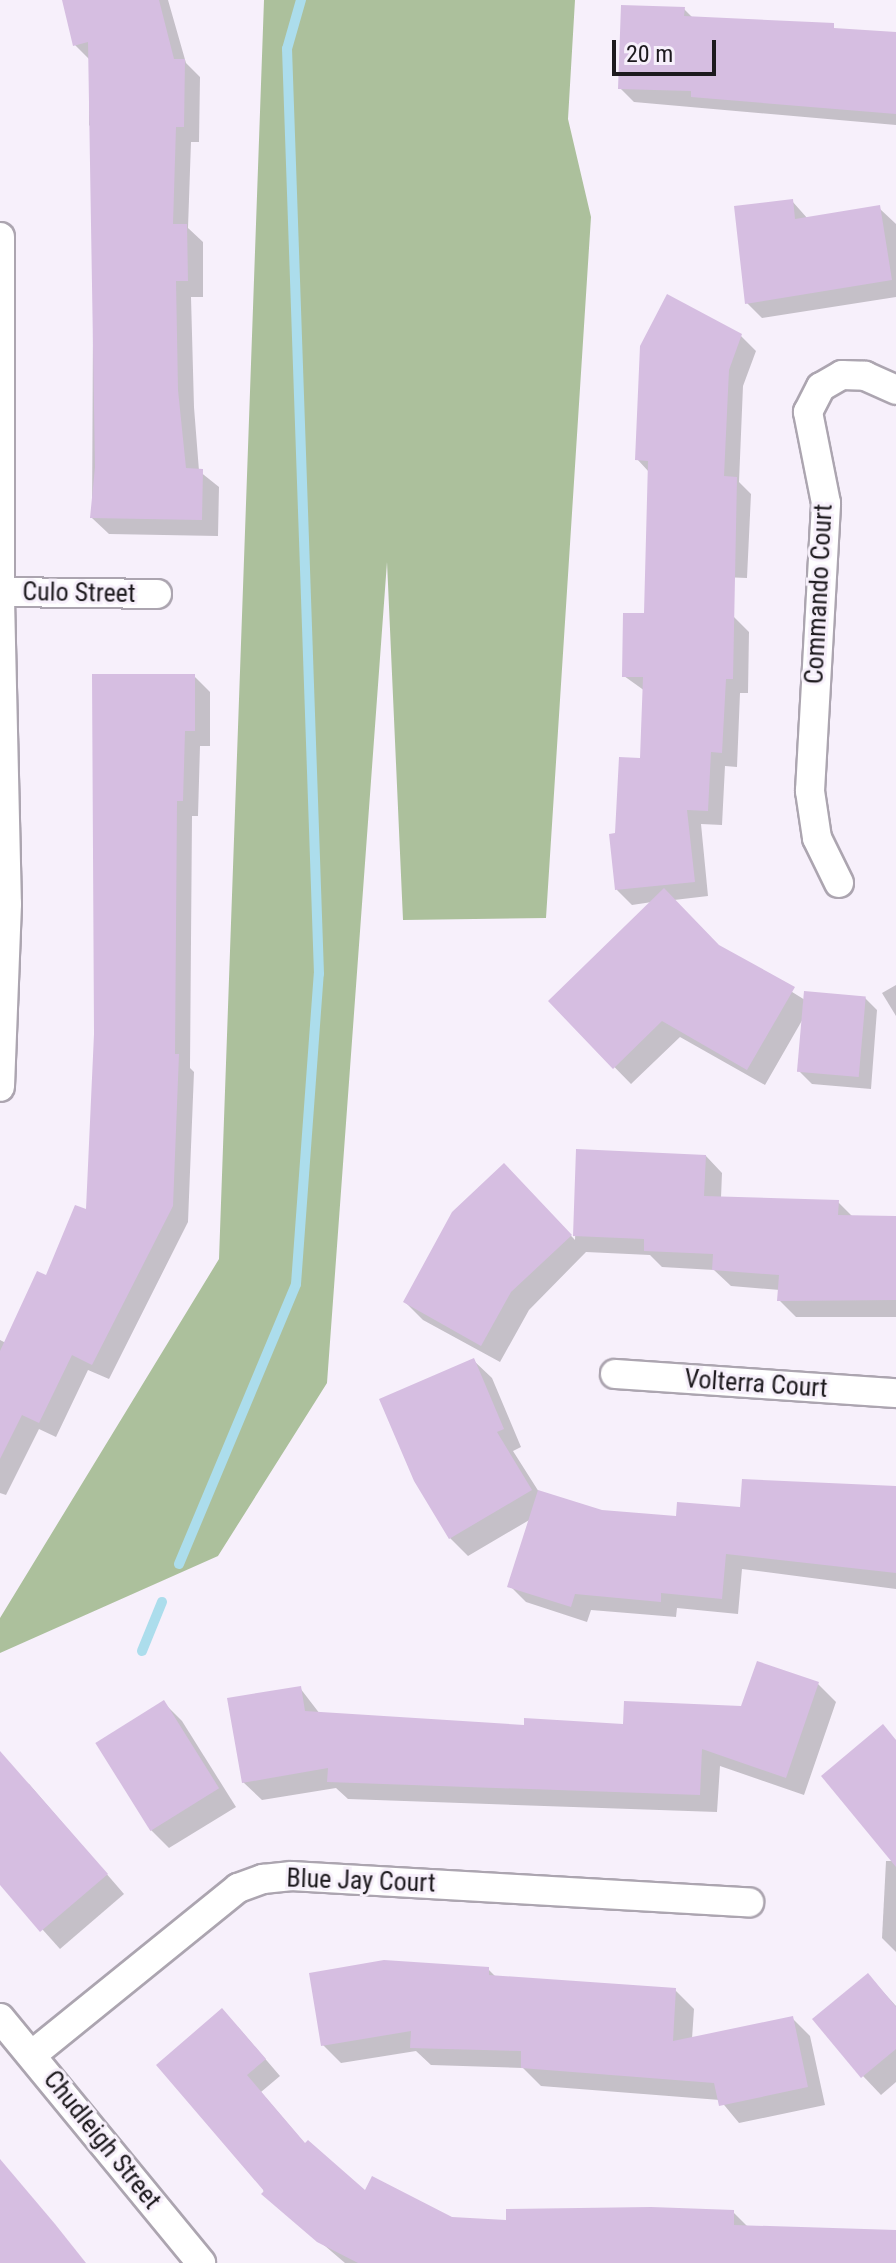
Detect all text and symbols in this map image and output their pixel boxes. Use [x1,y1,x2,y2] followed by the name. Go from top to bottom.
[616,24,720,74] scale bar
[626,40,673,68] text: 20 m
[799,503,839,685] street label: Commando Court
[22,576,136,610] street label: Culo Street
[683,1363,829,1405] street label: Volterra Court
[286,1863,436,1899] street label: Blue Jay Court
[37,2064,167,2216] street label: Chudleigh Street

